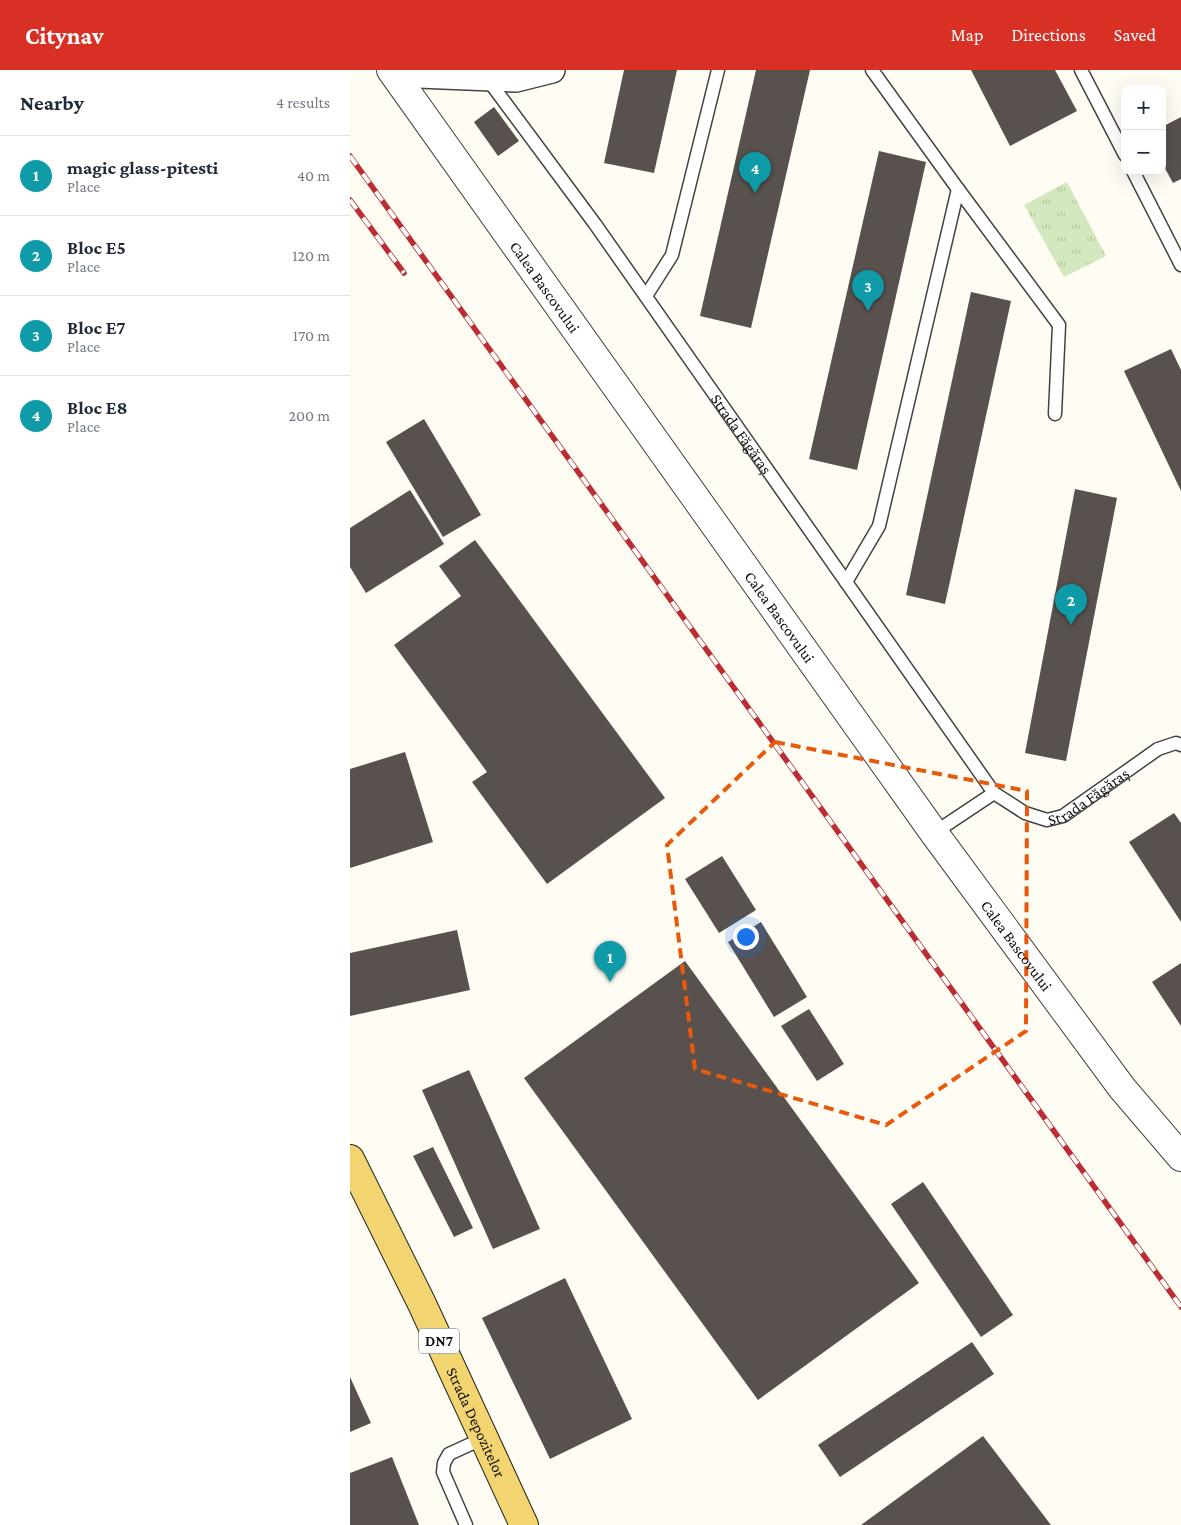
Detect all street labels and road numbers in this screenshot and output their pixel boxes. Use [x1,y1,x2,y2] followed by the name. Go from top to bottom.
[507,238,583,336] street label: Calea Bascovului
[708,390,776,478] street label: Strada Făgăraș
[742,568,818,666] street label: Calea Bascovului
[1046,764,1133,828] street label: Strada Făgăraș
[978,897,1056,994] street label: Calea Bascovului
[419,1328,459,1354] road number: DN7
[444,1364,509,1480] street label: Strada Depozitelor

